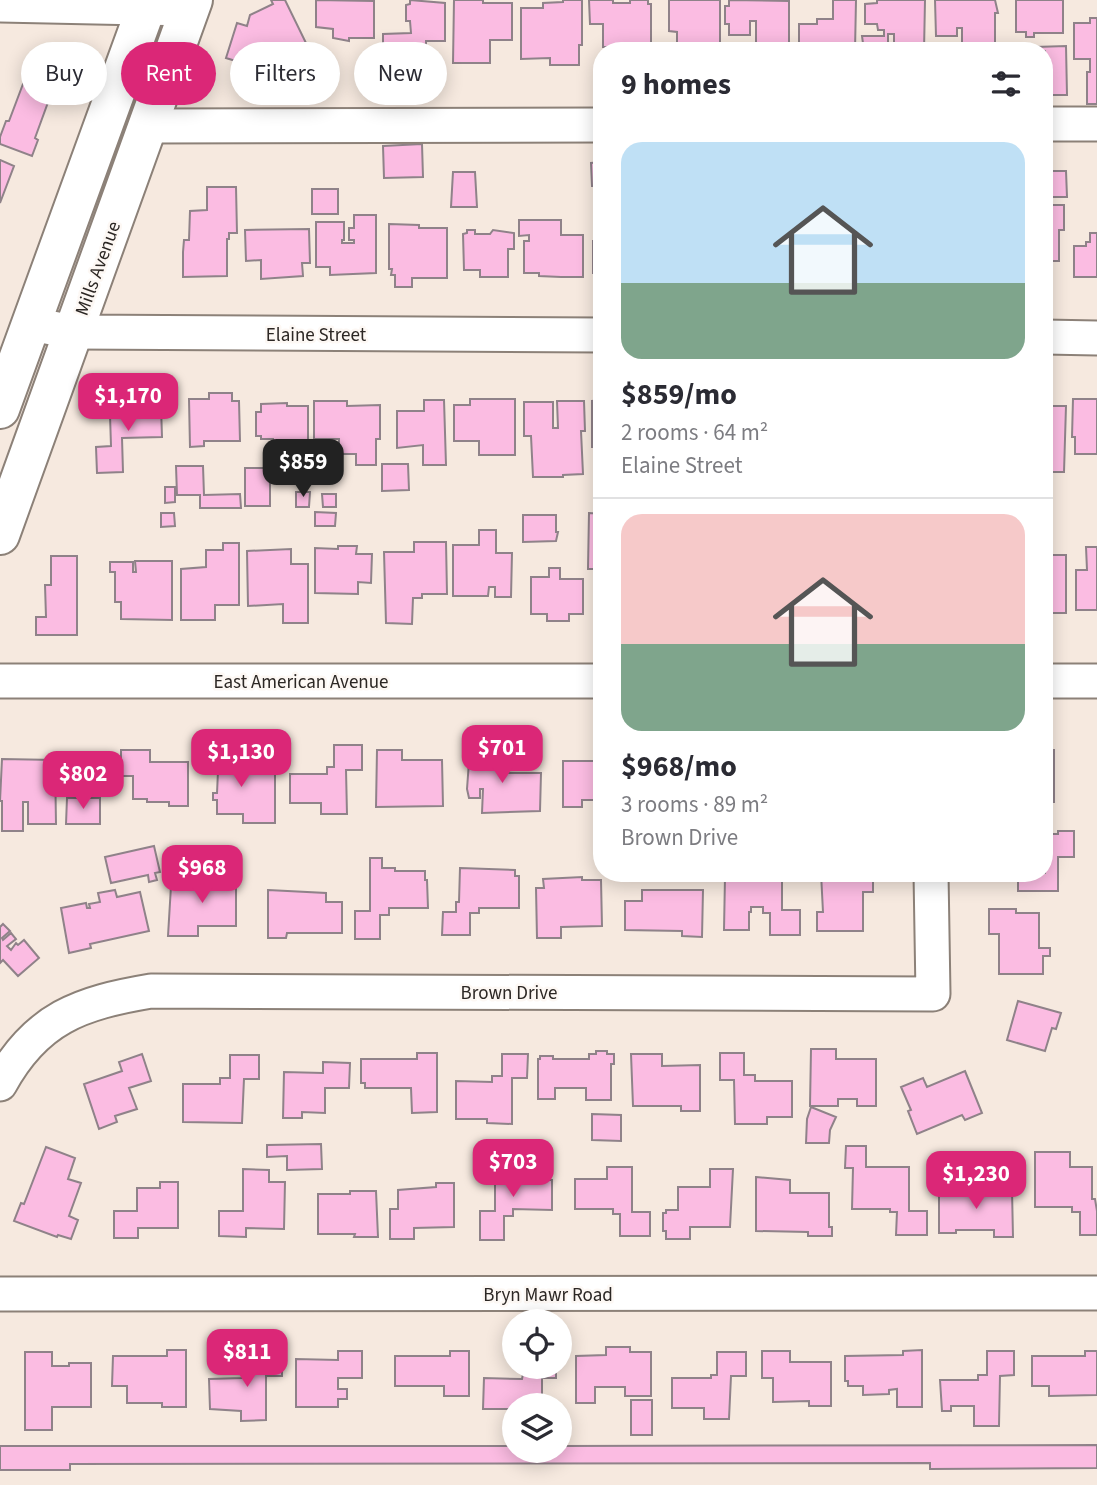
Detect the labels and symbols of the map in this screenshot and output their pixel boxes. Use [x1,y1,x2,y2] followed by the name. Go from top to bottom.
[69,218,128,319] street label: Mills Avenue
[266,322,367,349] street label: Elaine Street
[71,374,185,433] pin: $1,170
[262,440,344,499] pin: $859
[214,669,388,696] street label: East American Avenue
[461,726,543,785] pin: $701
[184,730,298,789] pin: $1,130
[42,752,124,811] pin: $802
[161,846,243,905] pin: $968
[461,980,557,1007] street label: Brown Drive
[472,1140,554,1199] pin: $703
[919,1152,1033,1211] pin: $1,230
[483,1282,613,1309] street label: Bryn Mawr Road
[206,1330,288,1389] pin: $811

